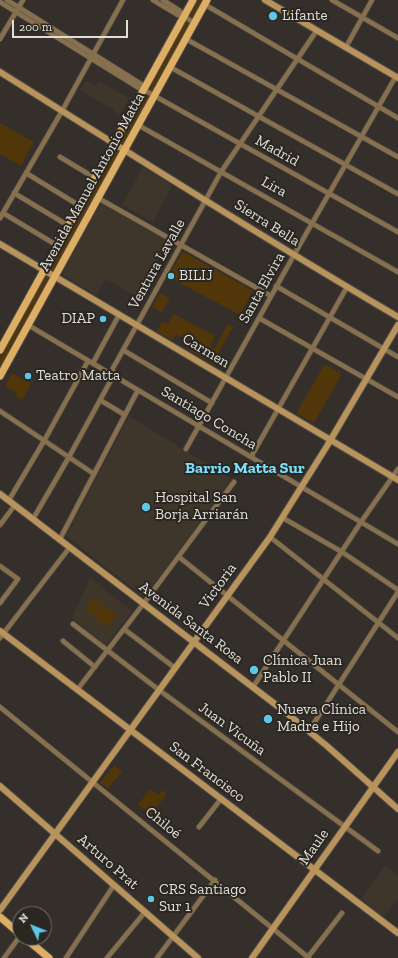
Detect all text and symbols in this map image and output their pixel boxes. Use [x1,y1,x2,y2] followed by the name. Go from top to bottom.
[282,7,328,25] place label: Lifante
[267,10,279,22] marker: Lifante
[14,12,130,38] scale bar
[19,20,52,34] text: 200 m
[35,90,149,274] street label: Avenida Manuel Antonio Matta
[252,132,302,170] street label: Madrid
[258,173,290,201] street label: Lira
[231,196,303,250] street label: Sierra Bella
[125,216,189,312] street label: Ventura Lavalle
[235,250,289,326] street label: Santa Elvira
[179,267,213,285] place label: BILIJ
[166,271,176,281] marker: BILIJ
[61,310,95,328] place label: DIAP
[98,314,108,324] marker: DIAP
[179,330,233,372] street label: Carmen
[36,367,120,385] place label: Teatro Matta
[23,371,33,381] marker: Teatro Matta
[158,382,260,454] street label: Santiago Concha
[185,458,305,478] district label: Barrio Matta Sur
[155,489,248,524] place label: Hospital San Borja Arriarán
[140,501,152,513] marker: Hospital San Borja Arriarán
[196,560,240,612] street label: Victoria
[135,578,247,668] street label: Avenida Santa Rosa
[263,652,342,687] place label: Clínica Juan Pablo II
[248,664,260,676] marker: Clínica Juan Pablo II
[195,698,269,760] street label: Juan Vicuña
[277,701,366,736] place label: Nueva Clínica Madre e Hijo
[262,713,274,725] marker: Nueva Clínica Madre e Hijo
[166,738,248,806] street label: San Francisco
[141,803,185,843] street label: Chiloé
[295,826,333,868] street label: Maule
[74,831,142,893] street label: Arturo Prat
[159,881,246,916] place label: CRS Santiago Sur 1
[146,894,156,904] marker: CRS Santiago Sur 1
[12,906,52,946] north arrow
[16,911,31,926] text: N

